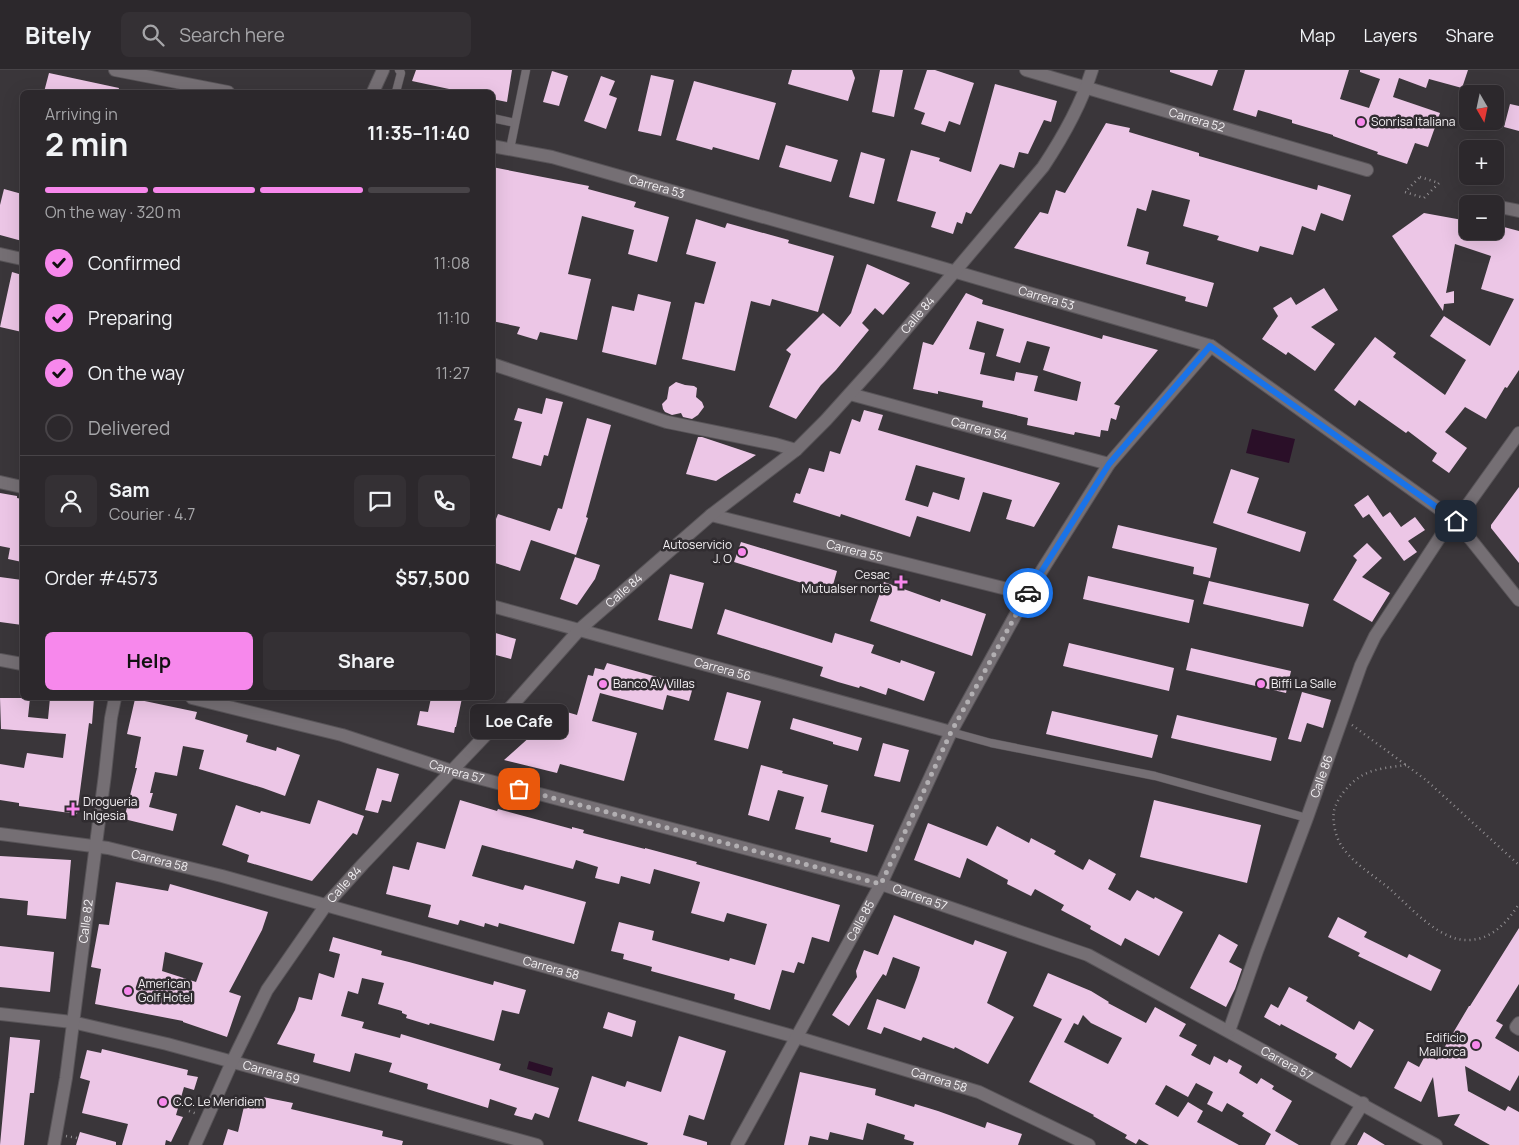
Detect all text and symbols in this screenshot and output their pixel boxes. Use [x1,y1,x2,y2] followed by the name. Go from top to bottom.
[121,12,471,57] search box
[25,18,91,51] text: Bitely
[139,21,167,49] icon: search
[179,22,285,48] text: Search here
[1300,23,1335,47] text: Map
[1363,23,1417,47] text: Layers
[1445,23,1494,47] text: Share
[1459,85,1504,130] north arrow
[1459,85,1504,240] map controls
[45,103,118,125] text: Arriving in
[1167,103,1227,136] street label: Carrera 52
[1371,113,1455,130] place label: Sonrisa Italiana
[1355,116,1367,128] marker: Sonrisa Italiana
[367,120,470,146] text: 11:35–11:40
[45,122,128,166] text: 2 min
[1459,140,1504,185] button: +
[627,170,687,202] street label: Carrera 53
[1459,195,1504,240] button: −
[45,201,181,223] text: On the way · 320 m
[45,249,73,277] icon: check
[88,250,181,276] text: Confirmed
[434,252,470,274] text: 11:08
[1016,281,1076,314] street label: Carrera 53
[897,292,938,337] street label: Calle 84
[45,304,73,332] icon: check
[88,305,173,331] text: Preparing
[437,307,470,329] text: 11:10
[45,359,73,387] icon: check
[88,360,185,386] text: On the way
[436,362,470,384] text: 11:27
[949,413,1010,444] street label: Carrera 54
[88,415,170,441] text: Delivered
[45,475,97,527] button: person
[354,475,406,527] button: chat
[418,475,470,527] button: phone
[109,477,150,503] text: Sam
[1435,500,1477,542] pin
[109,503,195,525] text: Courier · 4.7
[1442,507,1470,535] icon: home
[825,535,885,566] street label: Carrera 55
[663,536,732,567] place label: Autoservicio J. O
[736,546,748,558] marker: Autoservicio J. O
[45,565,158,591] text: Order #4573
[395,565,470,591] text: $57,500
[801,566,890,597] place label: Cesac Mutualser norte
[1003,568,1053,618] courier
[601,569,646,611] street label: Calle 84
[894,575,908,589] marker: Cesac Mutualser norte
[1014,579,1042,607] icon: car
[45,632,253,690] button: Help
[263,632,470,690] button: Share
[692,653,753,685] street label: Carrera 56
[613,675,695,692] place label: Banco AV Villas
[1271,675,1336,692] place label: Biffi La Salle
[597,678,609,690] marker: Banco AV Villas
[1255,678,1267,690] marker: Biffi La Salle
[470,704,568,739] callout: Loe Cafe
[485,710,553,732] text: Loe Cafe
[1306,752,1337,800] street label: Calle 86
[427,755,486,787] street label: Carrera 57
[498,768,540,810] pin
[505,775,533,803] icon: bag
[83,793,137,824] place label: Drogueria Inlgesia
[67,803,79,815] marker: Drogueria Inlgesia
[130,845,190,875] street label: Carrera 58
[323,862,365,906] street label: Calle 84
[890,880,950,914] street label: Carrera 57
[842,897,878,944] street label: Calle 85
[74,898,97,944] street label: Calle 82
[521,952,581,984] street label: Carrera 58
[138,975,193,1006] place label: American Golf Hotel
[122,985,134,997] marker: American Golf Hotel
[1419,1029,1466,1060] place label: Edificio Mallorca
[1470,1039,1482,1051] marker: Edificio Mallorca
[1258,1042,1316,1084] street label: Carrera 57
[241,1056,302,1088] street label: Carrera 59
[909,1063,970,1096] street label: Carrera 58
[173,1093,264,1110] place label: C.C. Le Meridiem
[157,1096,169,1108] marker: C.C. Le Meridiem

